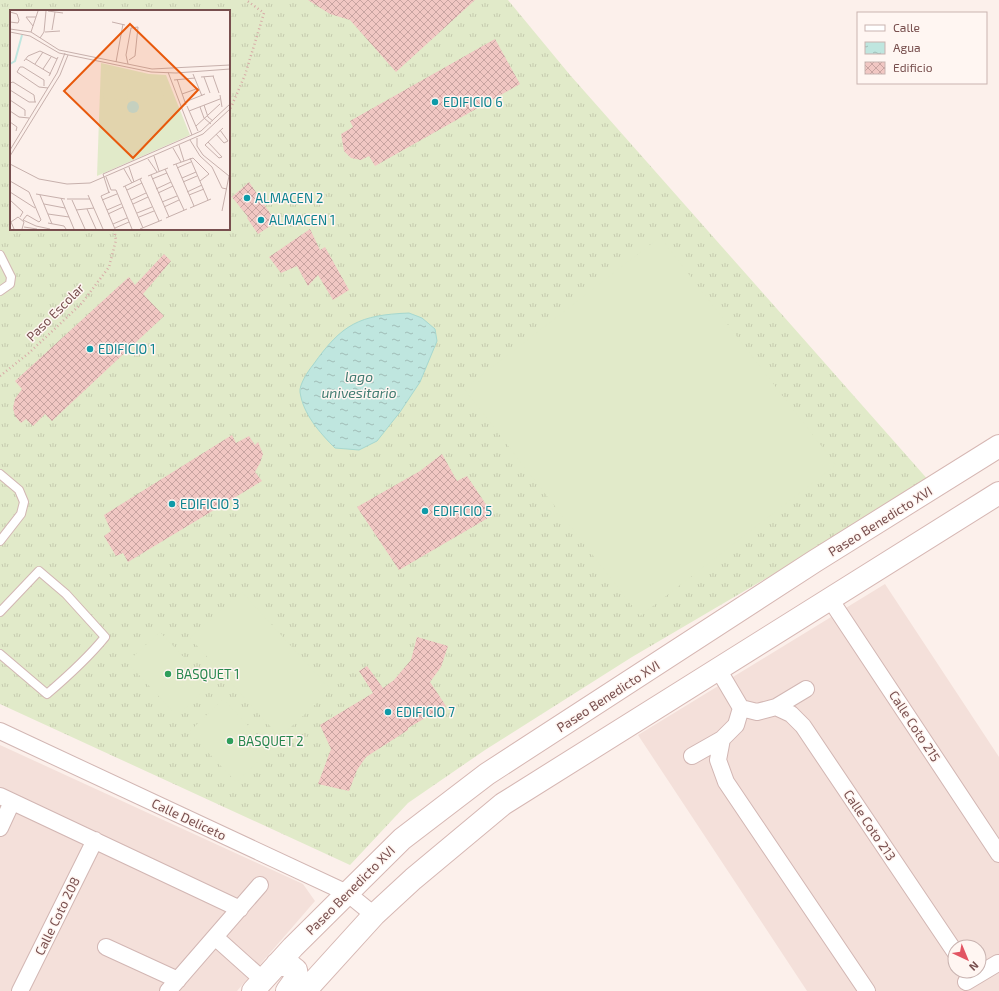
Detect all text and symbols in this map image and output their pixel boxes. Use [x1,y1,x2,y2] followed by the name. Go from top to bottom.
[10,10,230,230] inset map
[857,12,987,84] legend
[893,20,920,34] text: Calle
[893,40,921,54] text: Agua
[893,60,933,74] text: Edificio
[443,94,503,110] place label: EDIFICIO 6
[430,97,440,107] marker: EDIFICIO 6
[255,190,323,206] place label: ALMACEN 2
[242,193,252,203] marker: ALMACEN 2
[269,212,335,228] place label: ALMACEN 1
[256,215,266,225] marker: ALMACEN 1
[23,280,87,344] street label: Paso Escolar
[98,341,155,357] place label: EDIFICIO 1
[85,344,95,354] marker: EDIFICIO 1
[321,368,397,401] water label: lago univesitario
[825,482,935,560] street label: Paseo Benedicto XVI
[180,496,239,512] place label: EDIFICIO 3
[167,499,177,509] marker: EDIFICIO 3
[433,503,492,519] place label: EDIFICIO 5
[420,506,430,516] marker: EDIFICIO 5
[553,657,663,735] street label: Paseo Benedicto XVI
[176,666,239,682] place label: BASQUET 1
[163,669,173,679] marker: BASQUET 1
[886,687,944,765] street label: Calle Coto 215
[396,704,455,720] place label: EDIFICIO 7
[383,707,393,717] marker: EDIFICIO 7
[238,733,304,749] place label: BASQUET 2
[225,736,235,746] marker: BASQUET 2
[840,787,900,863] street label: Calle Coto 213
[149,795,229,843] street label: Calle Deliceto
[302,842,398,938] street label: Paseo Benedicto XVI
[31,874,83,958] street label: Calle Coto 208
[947,939,987,979] north arrow
[967,959,982,974] text: N

